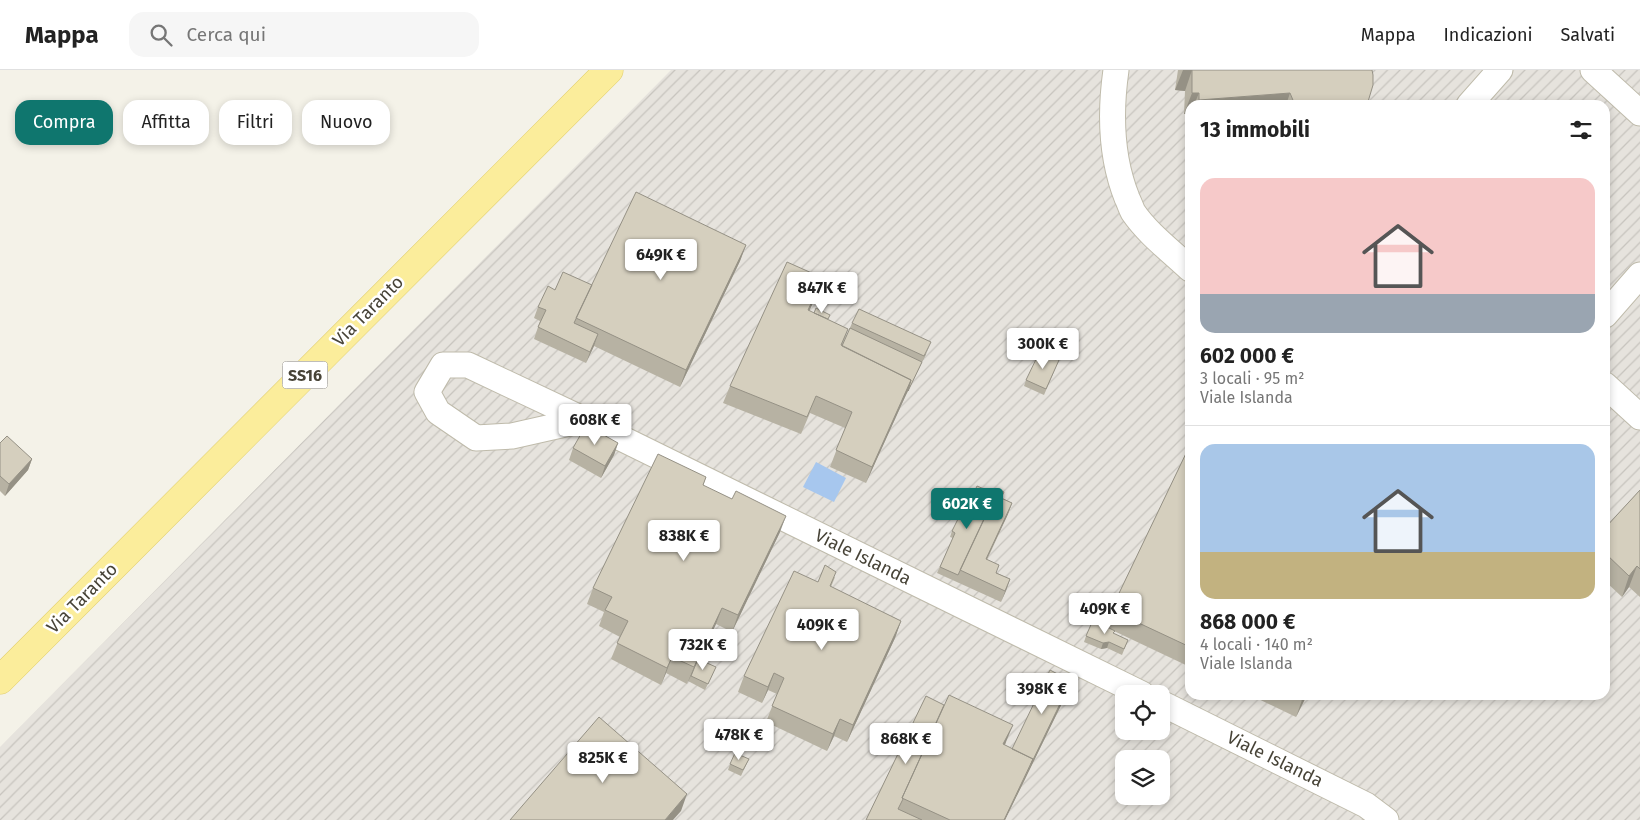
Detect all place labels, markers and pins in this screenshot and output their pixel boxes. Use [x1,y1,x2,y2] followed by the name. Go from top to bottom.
[620,238,702,281] pin: 649K €
[781,272,863,314] pin: 847K €
[1002,328,1084,370] pin: 300K €
[554,404,636,446] pin: 608K €
[926,488,1008,530] pin: 602K €
[643,520,725,562] pin: 838K €
[1064,592,1146,635] pin: 409K €
[781,608,863,651] pin: 409K €
[662,628,744,671] pin: 732K €
[1001,672,1083,715] pin: 398K €
[698,718,780,761] pin: 478K €
[865,722,947,765] pin: 868K €
[562,742,644,784] pin: 825K €

